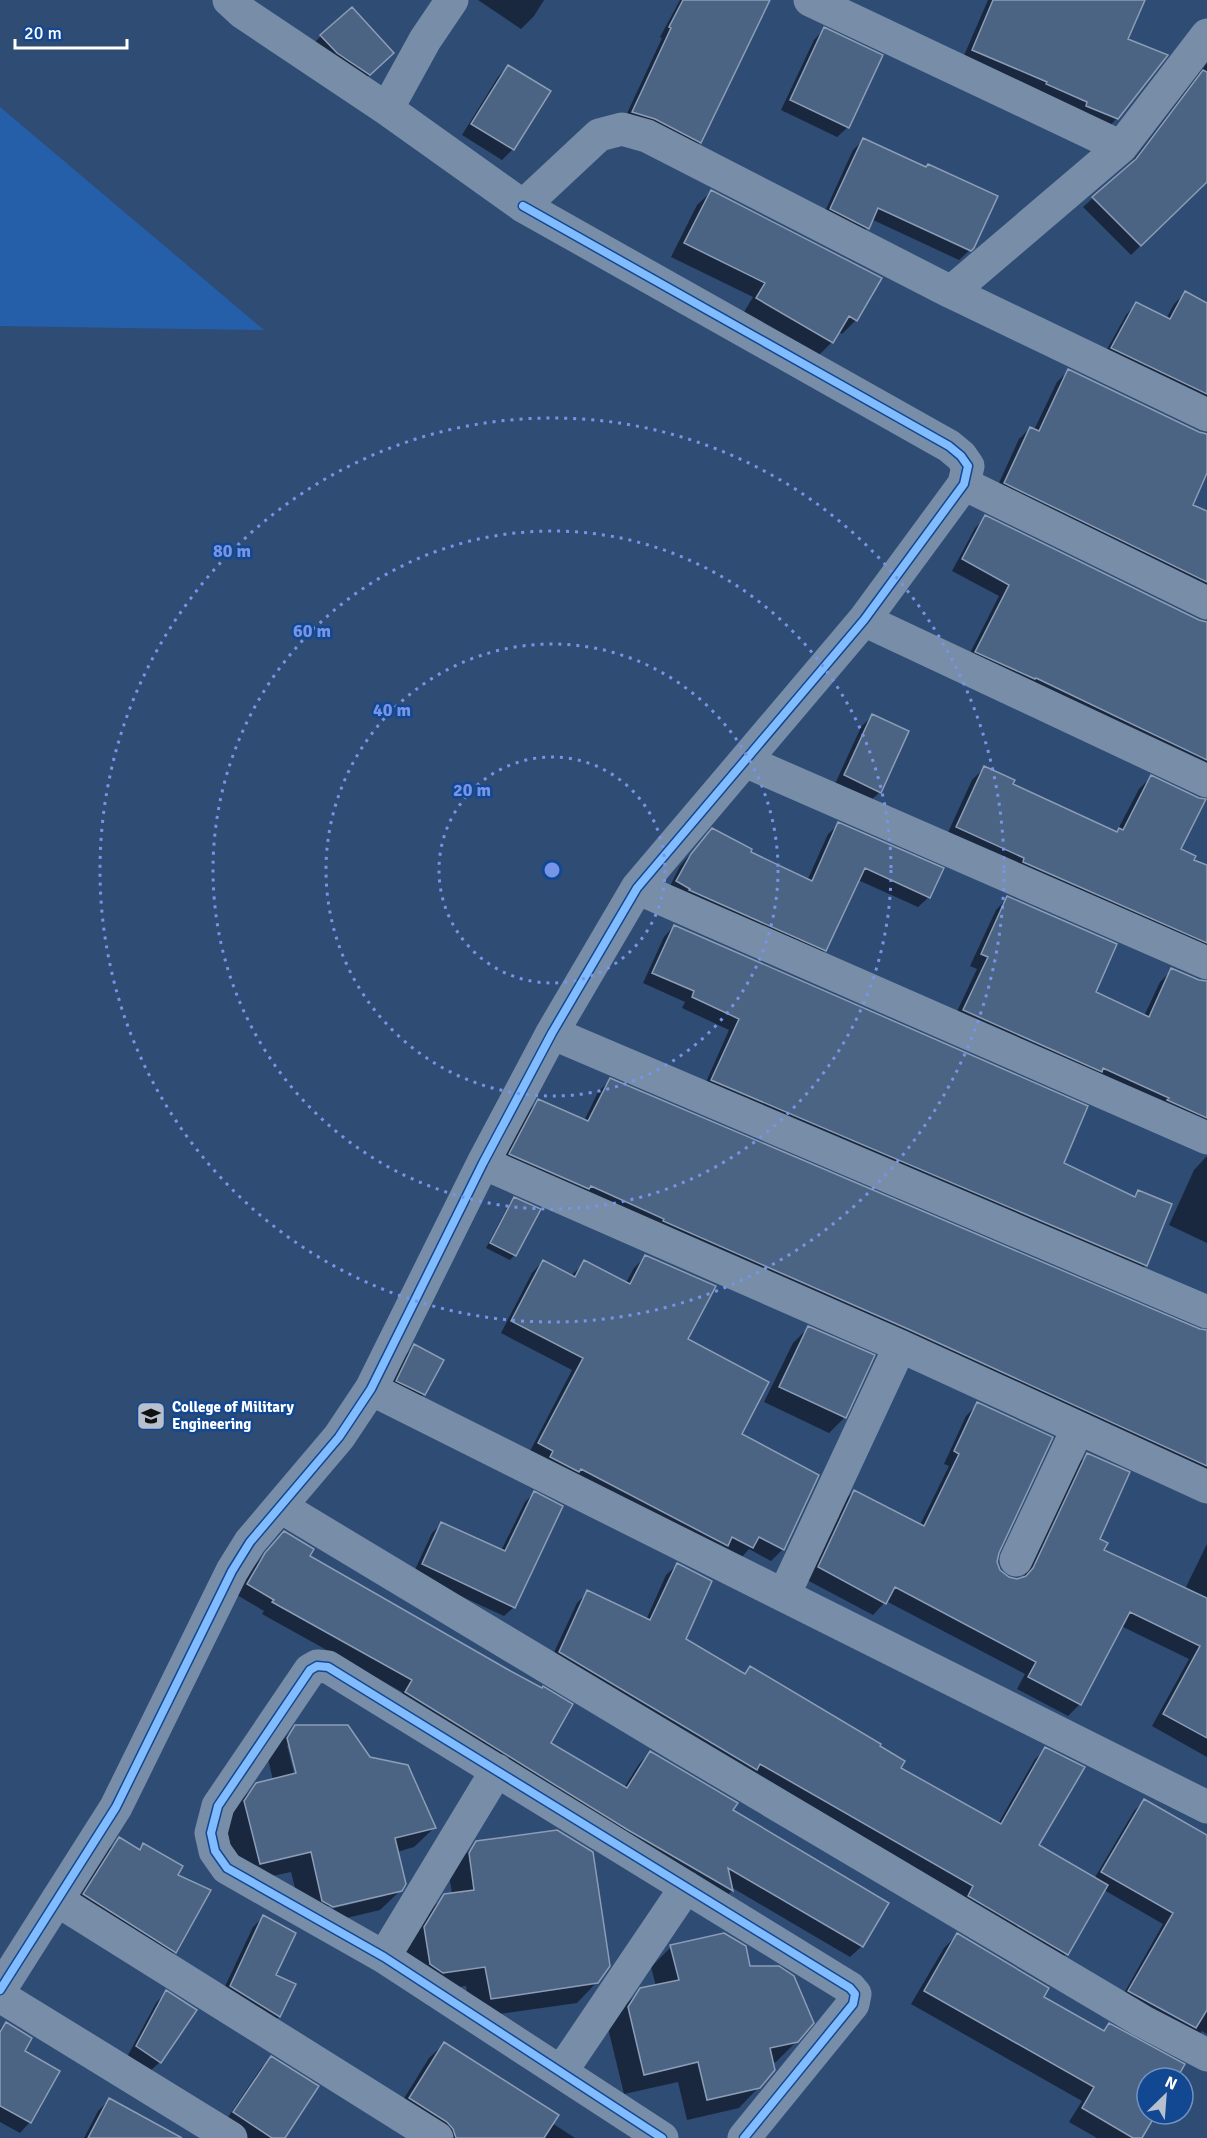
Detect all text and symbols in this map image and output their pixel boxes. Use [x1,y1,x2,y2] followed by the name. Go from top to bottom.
[15,12,128,50] scale bar
[24,22,62,44] text: 20 m
[213,540,251,562] text: 80 m
[293,620,331,642] text: 60 m
[373,699,411,721] text: 40 m
[453,779,491,801] text: 20 m
[542,860,562,880] centre of rings
[172,1398,294,1433] place label: College of Military Engineering
[135,1400,167,1432] school or university icon: College of Military Engineering
[1135,2066,1195,2126] north arrow
[1162,2072,1180,2095] text: N

